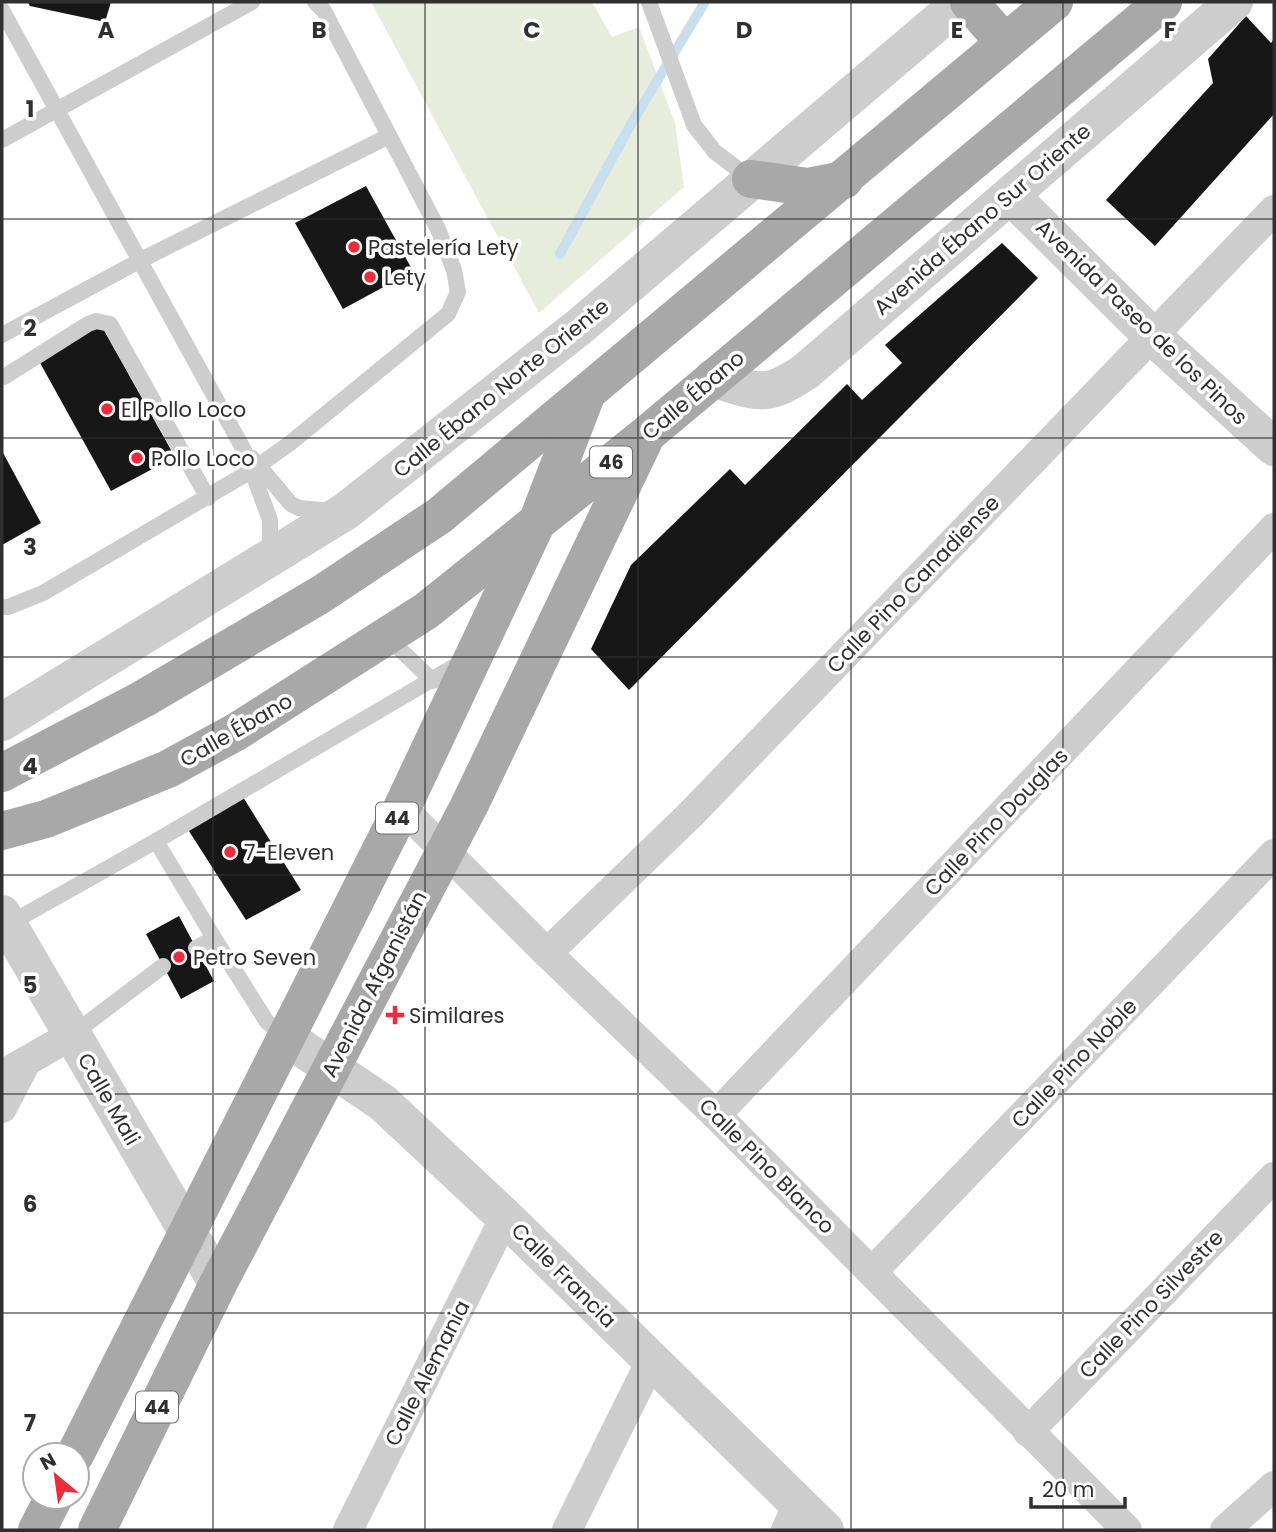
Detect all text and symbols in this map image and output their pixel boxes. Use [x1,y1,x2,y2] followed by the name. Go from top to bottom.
[98,14,115,46] text: A
[311,14,327,46] text: B
[523,14,541,46] text: C
[736,14,752,46] text: D
[951,14,963,46] text: E
[1164,14,1176,46] text: F
[26,93,34,125] text: 1
[867,117,1097,321] street label: Avenida Ébano Sur Oriente
[1030,213,1254,431] street label: Avenida Paseo de los Pinos
[368,233,519,262] place label: Pastelería Lety
[346,239,362,255] marker: Pastelería Lety
[384,263,426,292] place label: Lety
[362,269,378,285] marker: Lety
[387,292,615,484] street label: Calle Ébano Norte Oriente
[23,312,37,344] text: 2
[636,344,750,446] street label: Calle Ébano
[121,395,246,424] place label: El Pollo Loco
[99,401,115,417] marker: El Pollo Loco
[151,444,255,473] place label: Pollo Loco
[590,446,632,477] road number: 46
[129,450,145,466] marker: Pollo Loco
[820,489,1006,679] street label: Calle Pino Canadiense
[23,531,37,563] text: 3
[174,686,298,774] street label: Calle Ébano
[918,742,1074,902] street label: Calle Pino Douglas
[22,750,38,782] text: 4
[376,803,418,834] road number: 44
[244,838,334,867] place label: 7-Eleven
[222,844,238,860] marker: 7-Eleven
[314,886,434,1082] street label: Avenida Afganistán
[193,943,316,972] place label: Petro Seven
[171,949,187,965] marker: Petro Seven
[23,969,37,1001] text: 5
[1005,992,1143,1134] street label: Calle Pino Noble
[409,1001,504,1030] place label: Similares
[387,1007,403,1023] marker: Similares
[71,1048,147,1150] street label: Calle Mali
[693,1092,841,1240] street label: Calle Pino Blanco
[23,1188,37,1220] text: 6
[505,1216,623,1334] street label: Calle Francia
[1072,1223,1230,1385] street label: Calle Pino Silvestre
[378,1295,476,1451] street label: Calle Alemania
[136,1392,178,1422] road number: 44
[24,1407,36,1439] text: 7
[21,1441,91,1511] north arrow
[35,1446,61,1477] text: N
[1031,1466,1126,1510] scale bar
[1042,1475,1095,1504] text: 20 m

